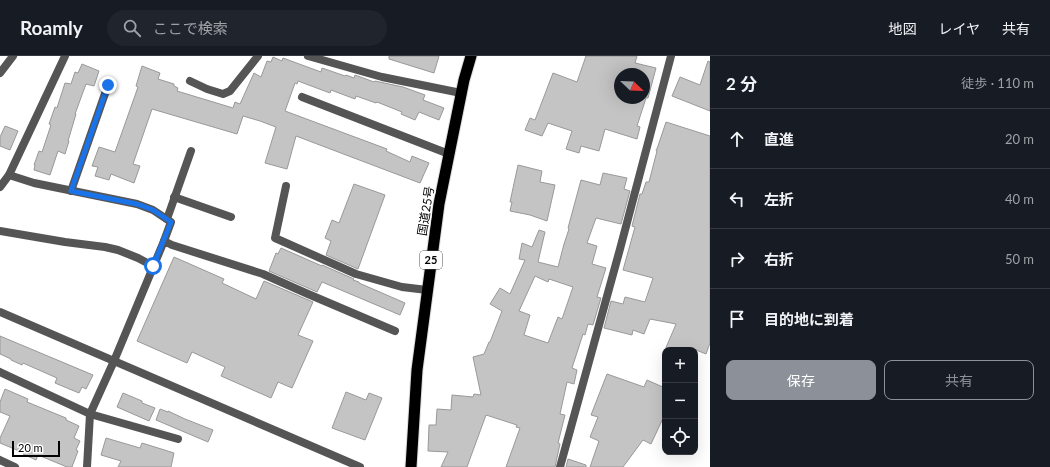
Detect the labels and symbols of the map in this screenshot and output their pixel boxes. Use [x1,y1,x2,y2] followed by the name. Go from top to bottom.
[614,68,650,104] north arrow
[99,76,117,94] route end
[414,185,437,237] street label: 国道25号
[420,251,442,269] road number: 25
[144,257,162,275] route start
[12,439,60,458] scale bar

